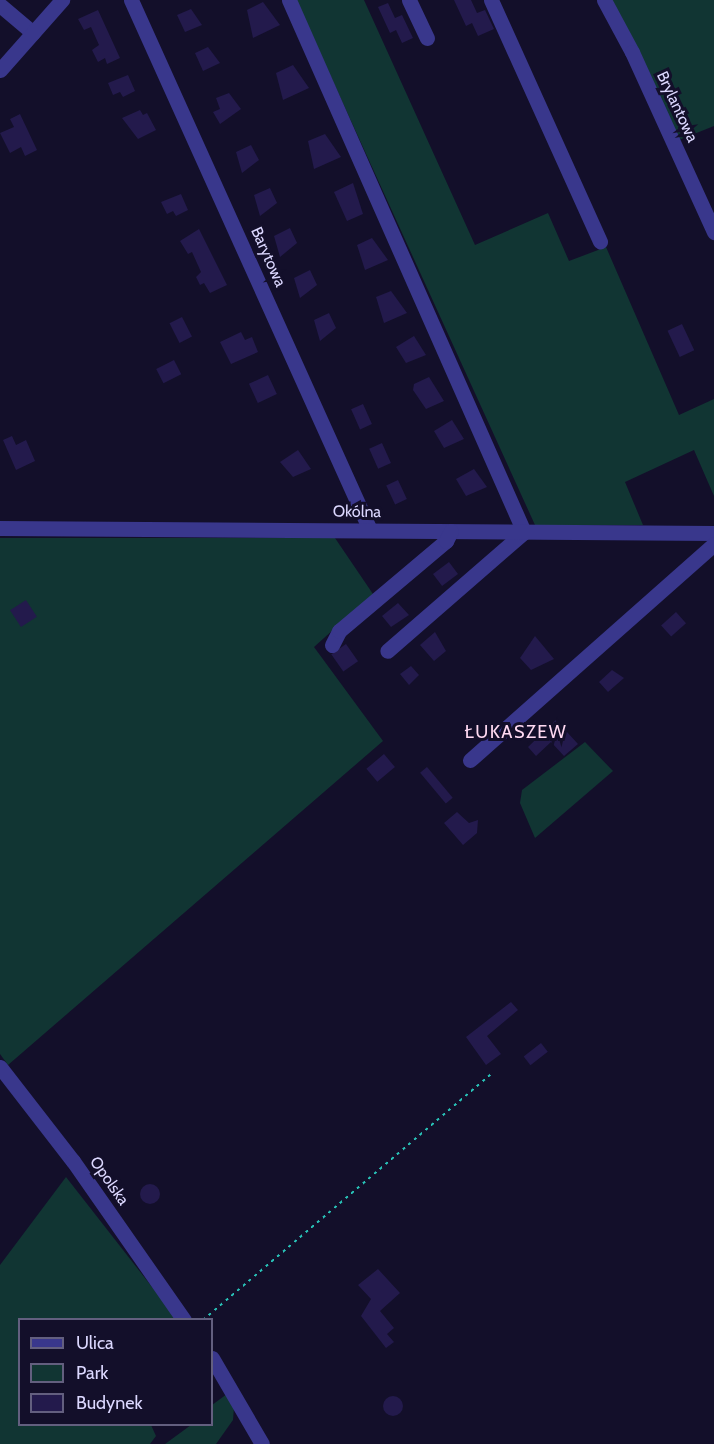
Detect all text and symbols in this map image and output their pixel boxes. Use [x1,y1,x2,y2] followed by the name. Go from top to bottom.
[652,68,702,146] street label: Brylantowa
[246,224,290,290] street label: Barytowa
[333,502,381,522] street label: Okólna
[465,721,567,743] district label: ŁUKASZEW
[85,1153,133,1209] street label: Opolska
[18,1318,213,1426] legend
[76,1332,114,1354] text: Ulica
[76,1362,108,1384] text: Park
[76,1392,143,1414] text: Budynek

